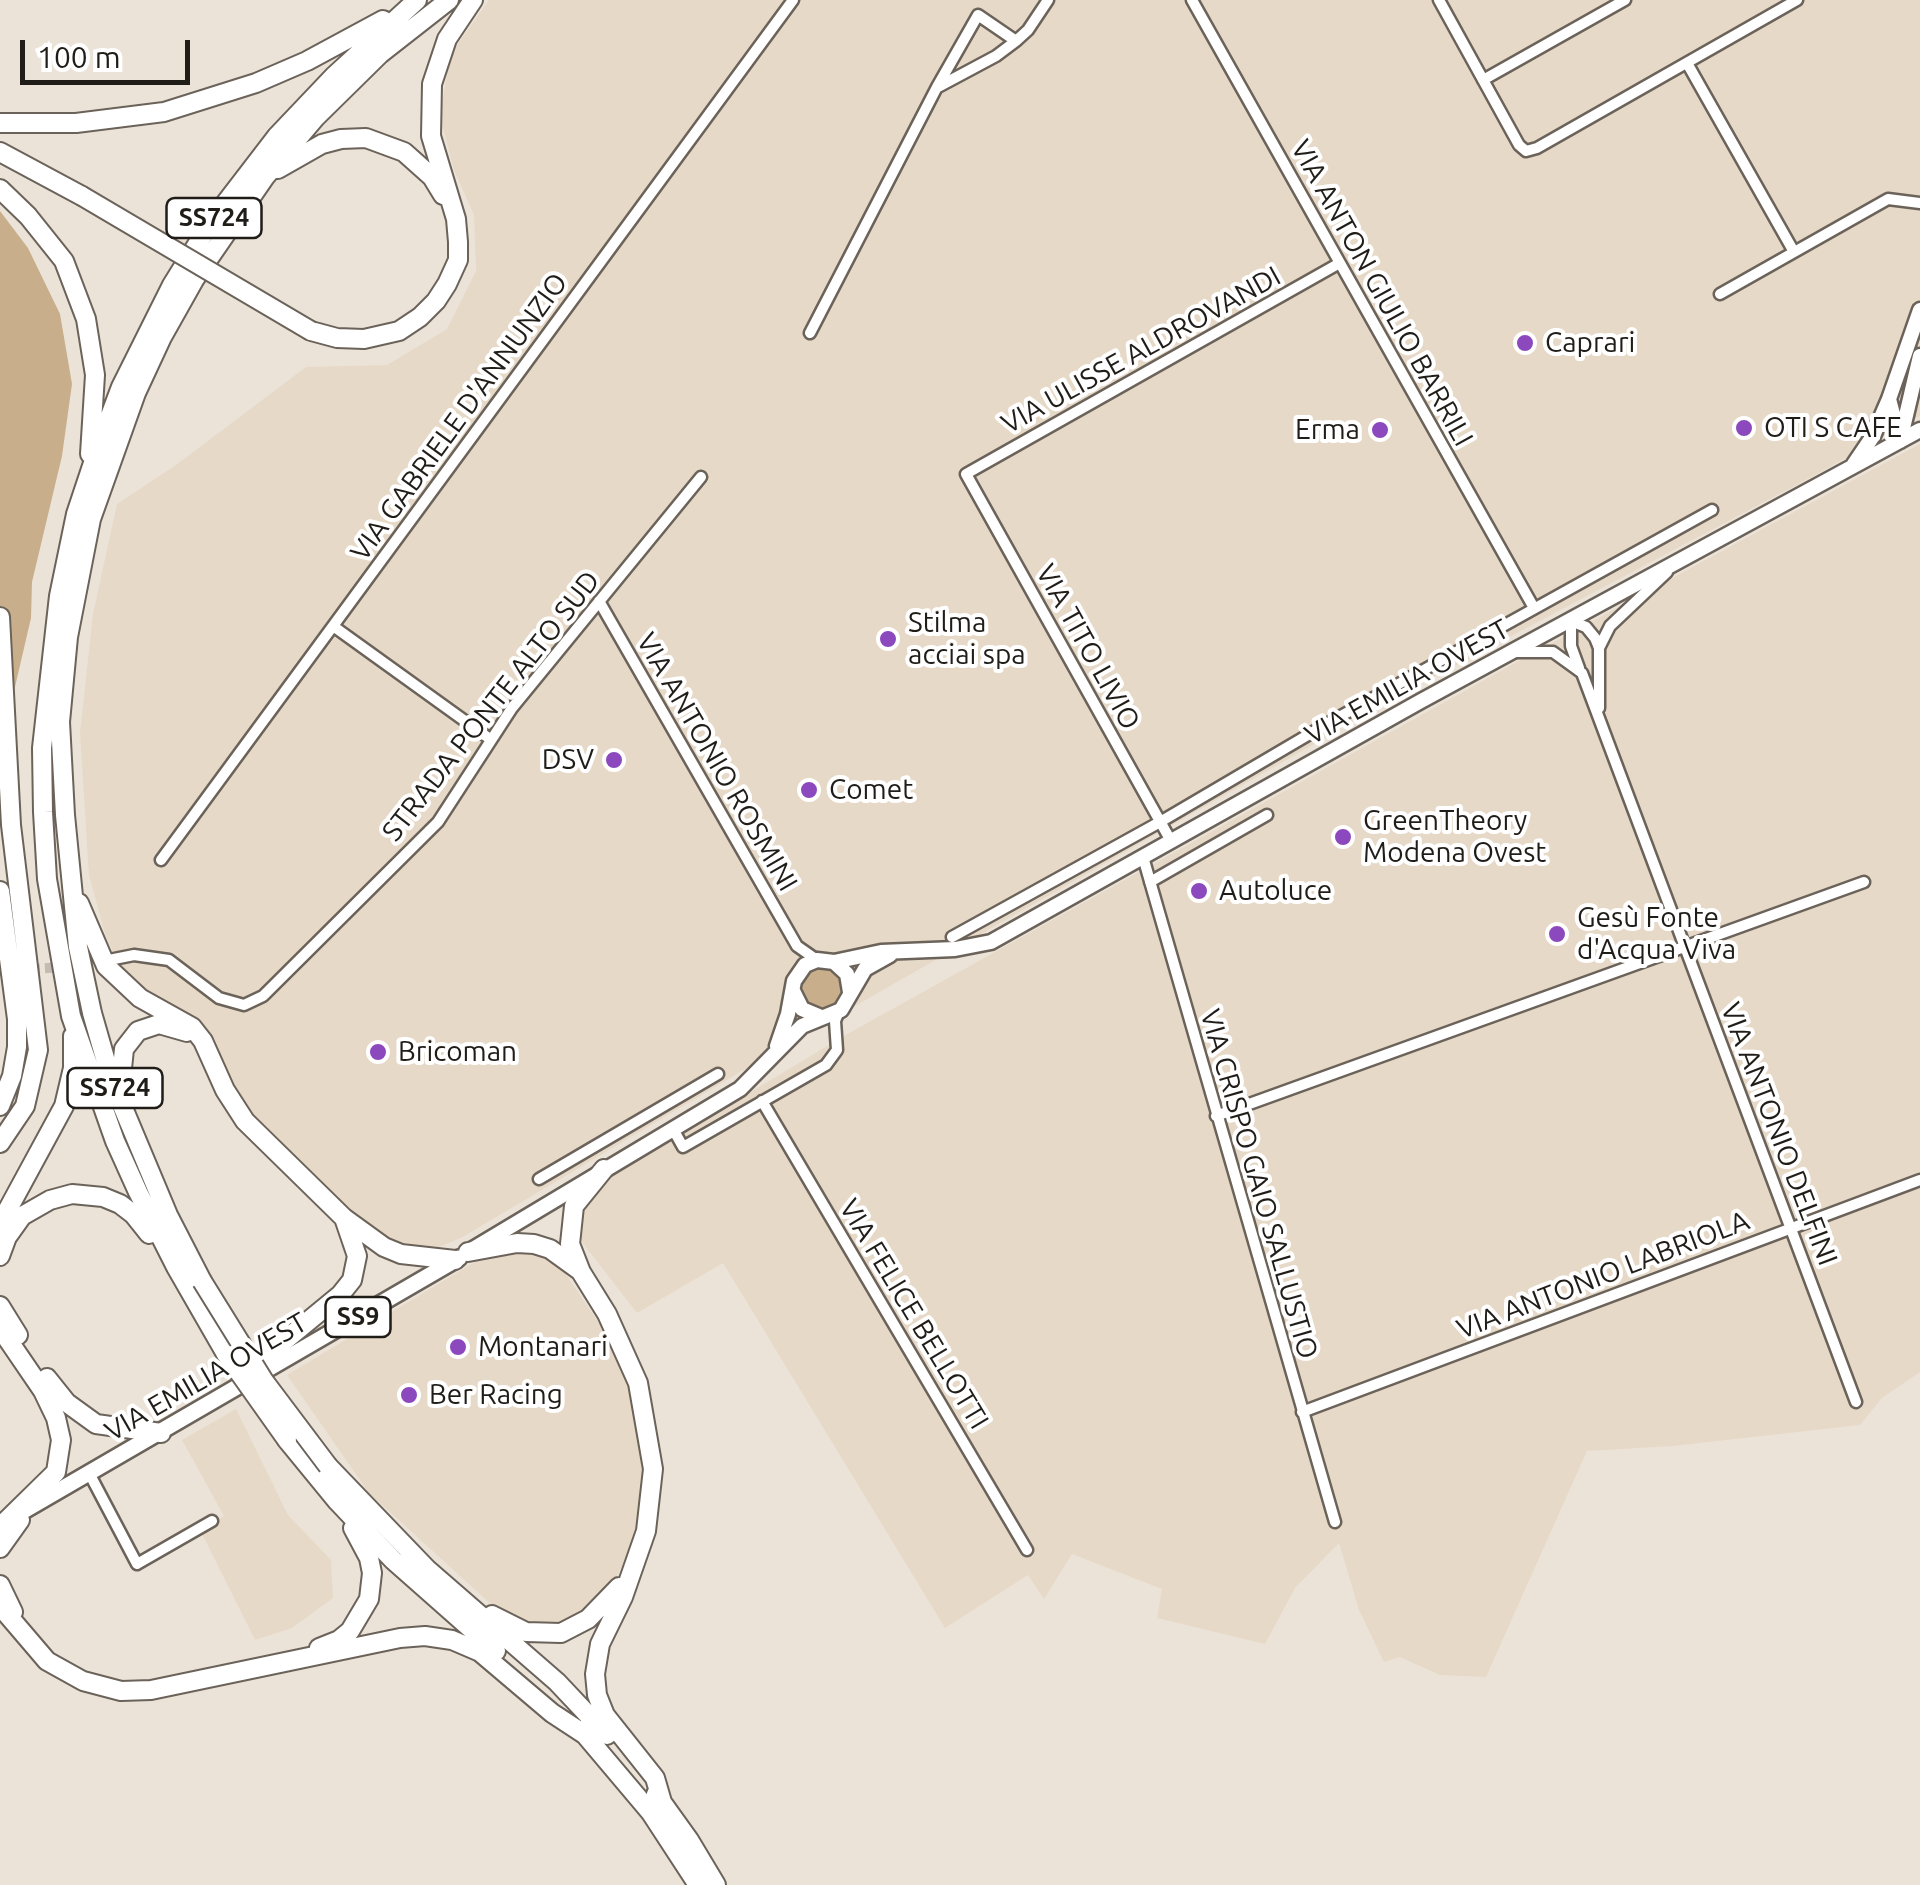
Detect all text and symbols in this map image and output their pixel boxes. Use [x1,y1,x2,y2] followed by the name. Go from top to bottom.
[25,20,195,82] scale bar
[37,40,121,74] text: 100 m
[1284,134,1480,452] street label: VIA ANTON GIULIO BARRILI
[166,198,262,238] road number: SS724
[996,259,1286,441] street label: VIA ULISSE ALDROVANDI
[343,267,575,567] street label: VIA GABRIELE D'ANNUNZIO
[1545,326,1635,360] place label: Caprari
[1514,332,1536,354] marker: Caprari
[1764,411,1902,445] place label: OTI S CAFE
[1295,413,1360,447] place label: Erma
[1733,417,1755,439] marker: OTI S CAFE
[1369,419,1391,441] marker: Erma
[1029,559,1147,735] street label: VIA TITO LIVIO
[375,564,607,848] street label: STRADA PONTE ALTO SUD
[908,606,1026,672] place label: Stilma acciai spa
[1299,612,1515,752] street label: VIA EMILIA OVEST
[629,627,805,897] street label: VIA ANTONIO ROSMINI
[877,628,899,650] marker: Stilma acciai spa
[542,743,594,777] place label: DSV
[603,749,625,771] marker: DSV
[829,773,913,807] place label: Comet
[798,779,820,801] marker: Comet
[1363,804,1546,870] place label: GreenTheory Modena Ovest
[1332,826,1354,848] marker: GreenTheory Modena Ovest
[1219,874,1332,908] place label: Autoluce
[1188,880,1210,902] marker: Autoluce
[1577,901,1736,967] place label: Gesù Fonte d'Acqua Viva
[1546,923,1568,945] marker: Gesù Fonte d'Acqua Viva
[1713,998,1845,1270] street label: VIA ANTONIO DELFINI
[1193,1005,1325,1363] street label: VIA CRISPO GAIO SALLUSTIO
[398,1035,517,1069] place label: Bricoman
[367,1041,389,1063] marker: Bricoman
[68,1068,162,1108] road number: SS724
[832,1193,996,1435] street label: VIA FELICE BELLOTTI
[1452,1204,1754,1346] street label: VIA ANTONIO LABRIOLA
[326,1297,390,1337] road number: SS9
[99,1305,313,1449] street label: VIA EMILIA OVEST
[478,1330,608,1364] place label: Montanari
[447,1336,469,1358] marker: Montanari
[429,1378,563,1412] place label: Ber Racing
[398,1384,420,1406] marker: Ber Racing

